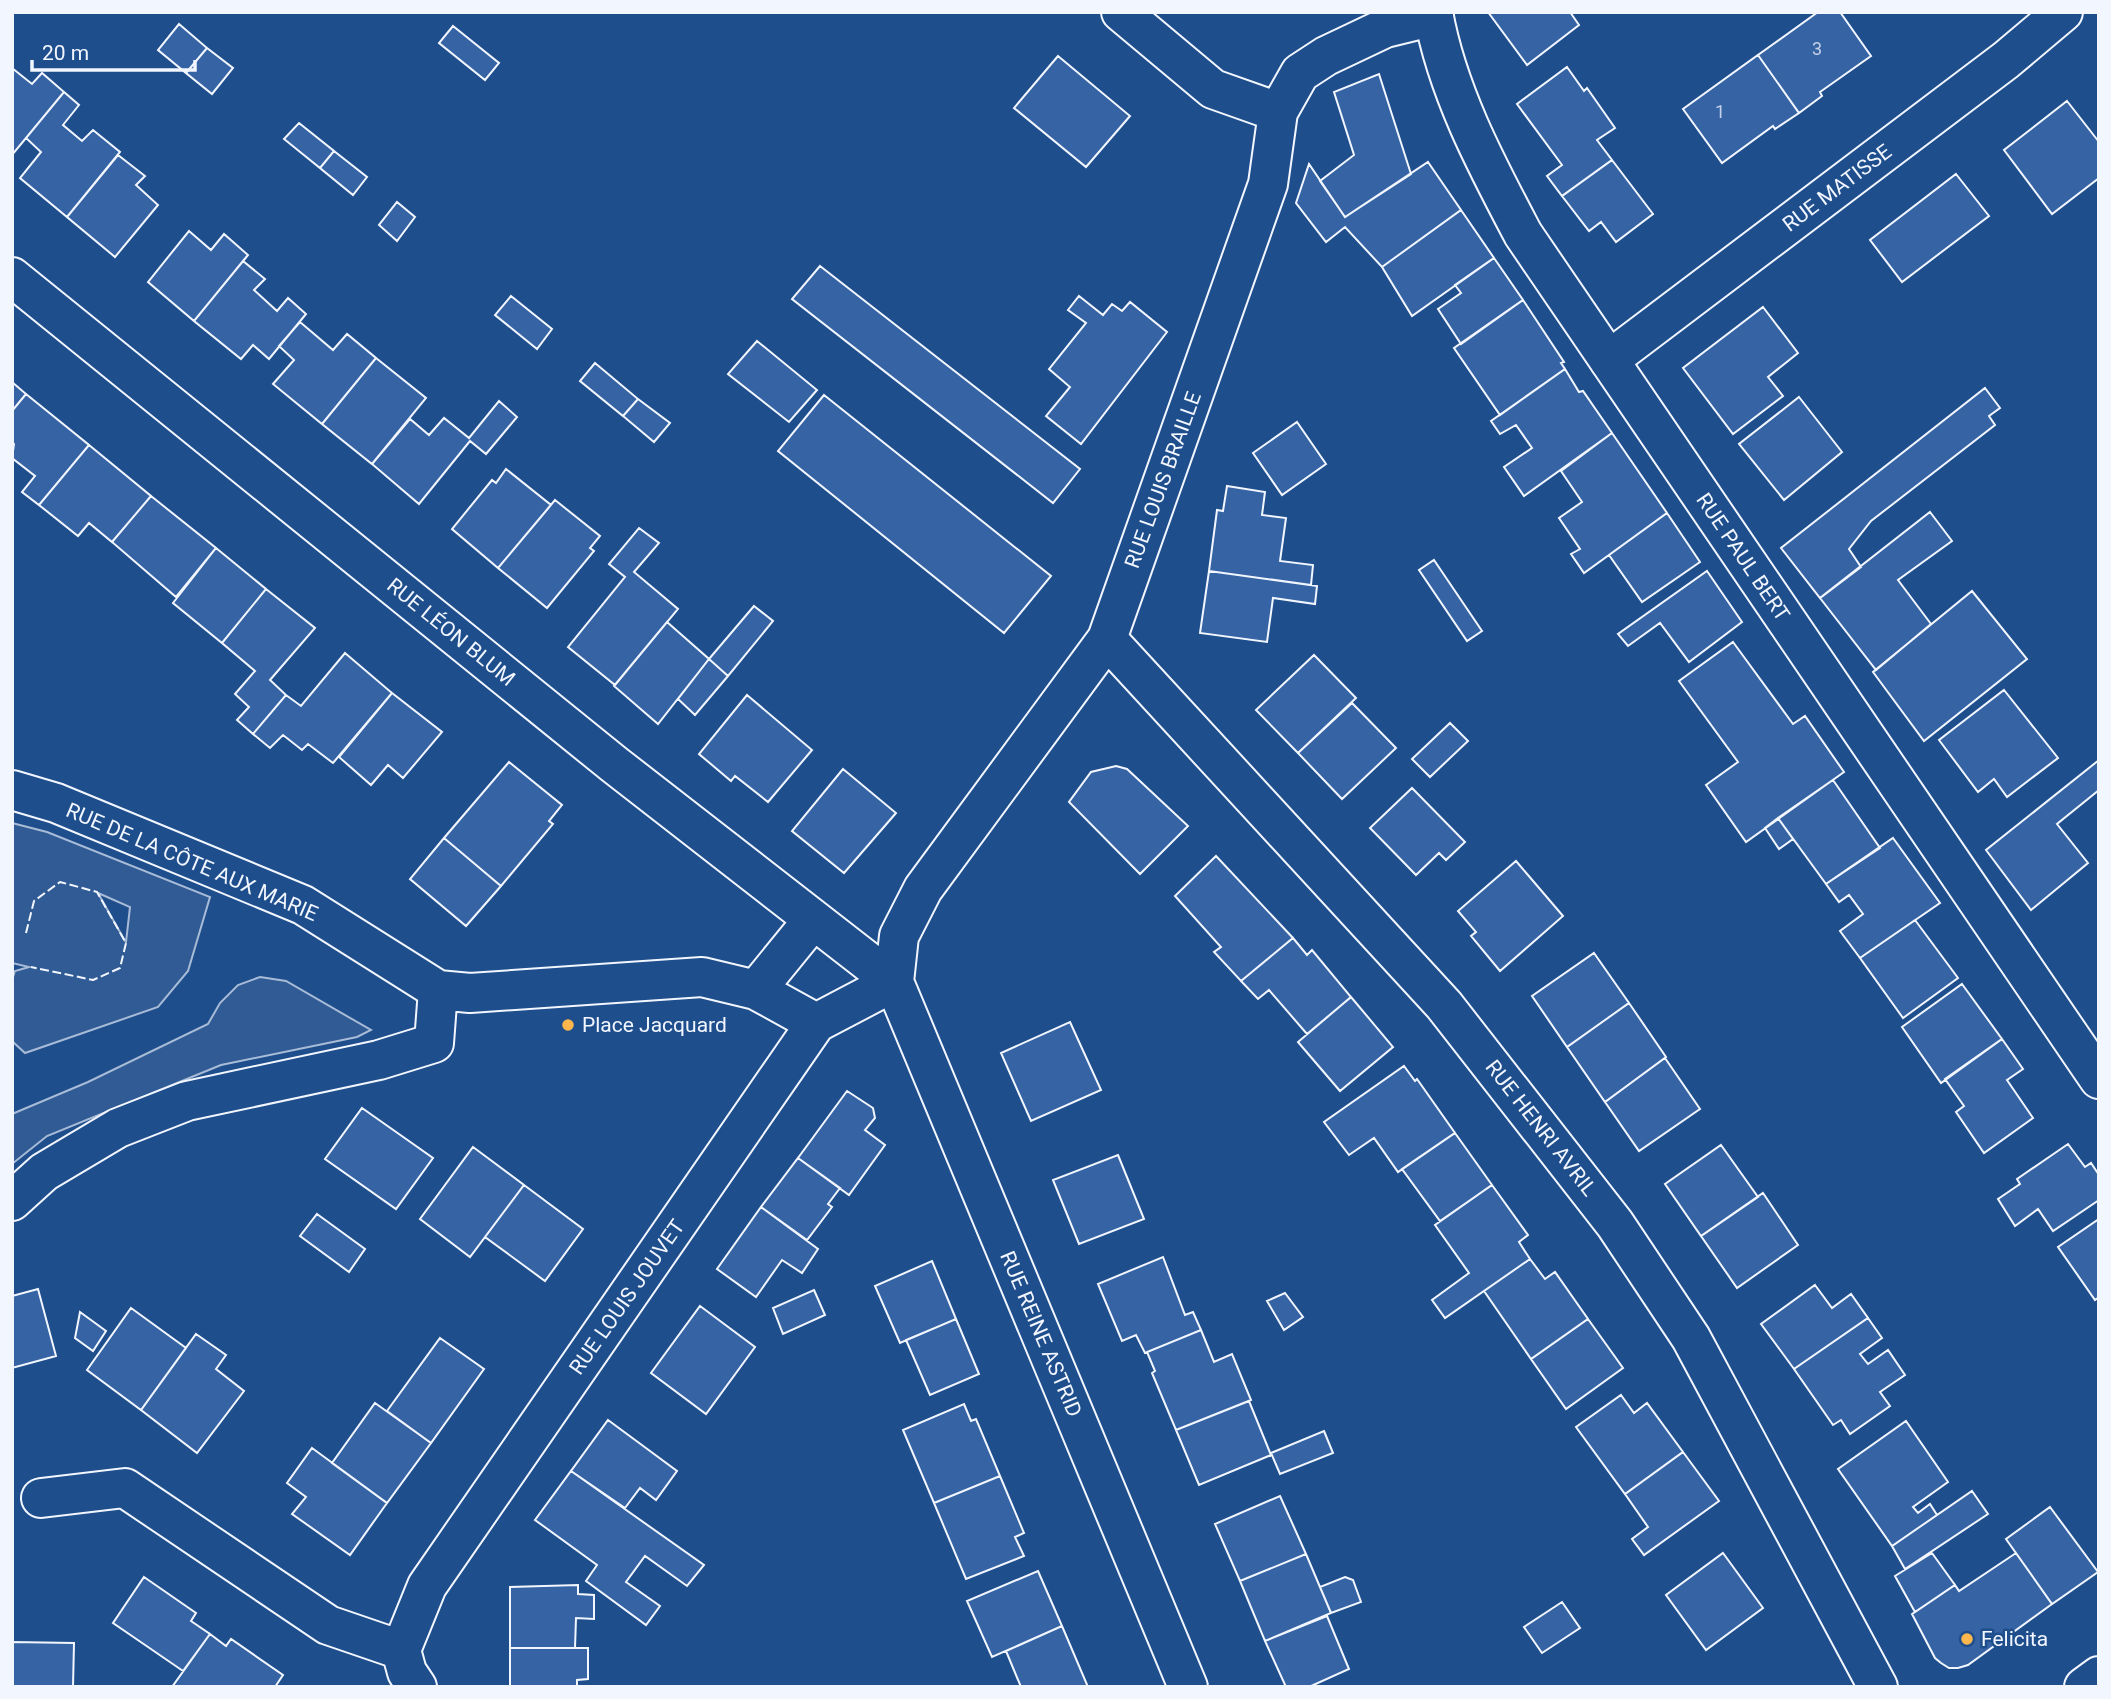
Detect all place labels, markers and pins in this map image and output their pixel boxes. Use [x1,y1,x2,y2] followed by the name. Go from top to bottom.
[582,1013,727,1037] place label: Place Jacquard
[560,1017,576,1033] marker: Place Jacquard
[1981,1627,2048,1651] place label: Felicita
[1959,1631,1975,1647] marker: Felicita

